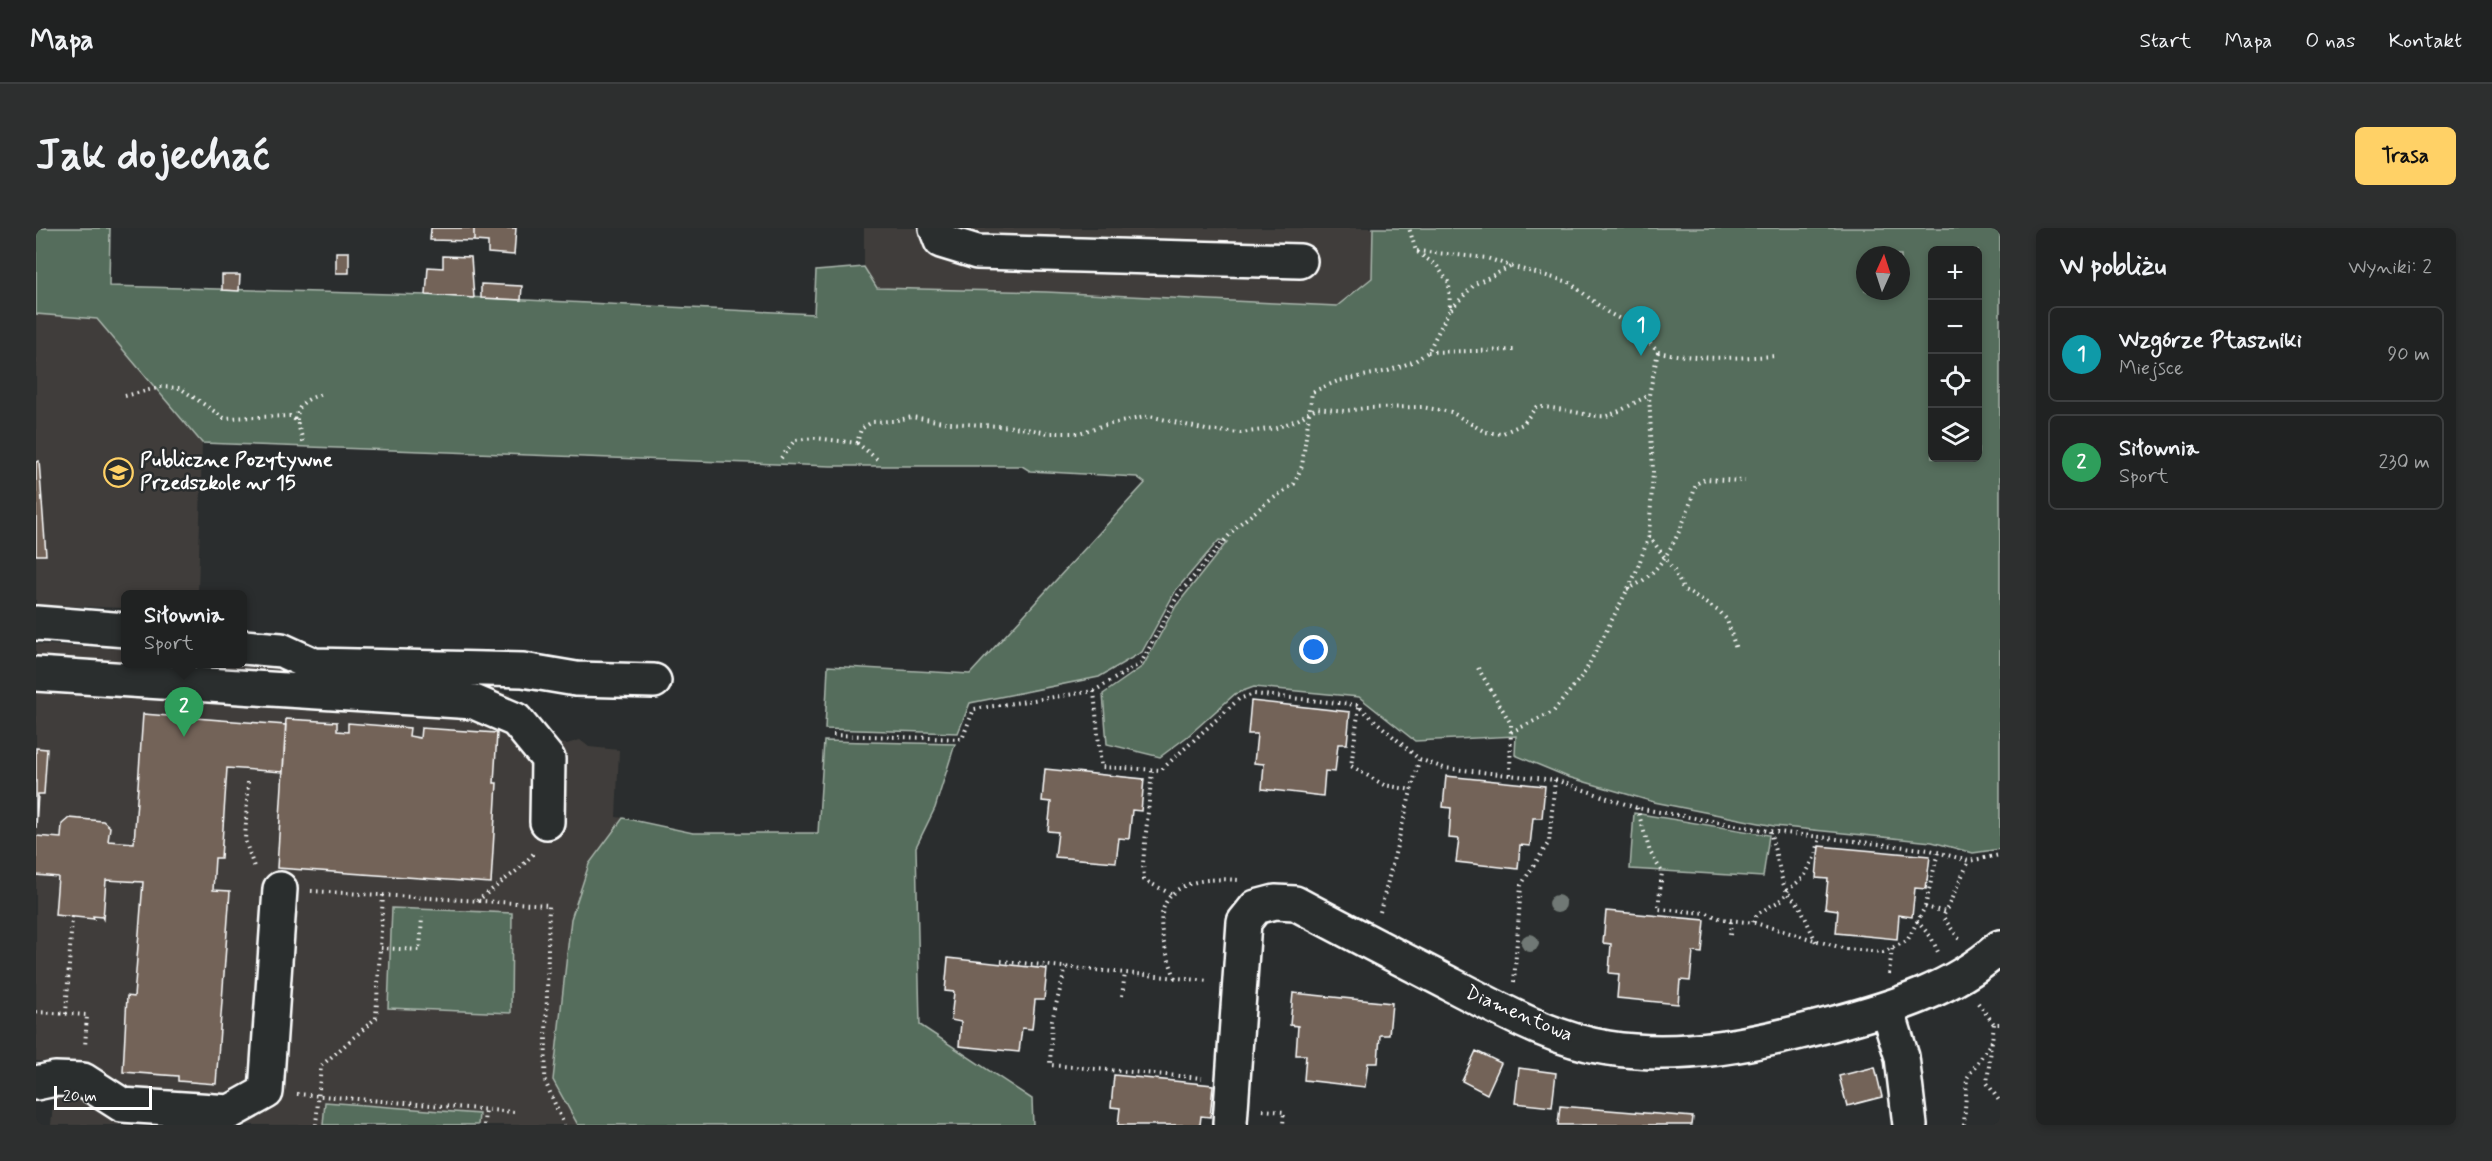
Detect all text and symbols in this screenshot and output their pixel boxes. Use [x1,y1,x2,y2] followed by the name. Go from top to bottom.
[30,23,94,60] text: Mapa
[2139,27,2191,55] text: Start
[2224,27,2272,55] text: Mapa
[2305,27,2355,55] text: O nas
[2388,27,2462,55] text: Kontakt
[2355,127,2456,185] button: Trasa
[36,129,270,184] text: Jak dojechać
[1856,246,1910,300] north arrow
[1928,246,1982,462] map controls
[1928,246,1982,300] button: +
[2060,250,2166,284] text: W pobliżu
[2348,254,2432,281] text: Wyniki: 2
[1928,300,1982,354] button: −
[1622,306,1660,356] pin: 1
[2119,327,2302,355] text: Wzgórze Ptaszniki
[2077,341,2086,368] text: 1
[2387,341,2430,368] text: 90 m
[1928,354,1982,408] button: locate
[2119,355,2183,382] text: Miejsce
[1928,408,1982,462] button: layers
[2119,435,2199,463] text: Siłownia
[140,447,333,497] place label: Publiczne Pozytywne Przedszkole nr 15
[2077,449,2086,476] text: 2
[2378,449,2430,476] text: 230 m
[103,456,135,488] school or university icon: Publiczne Pozytywne Przedszkole nr 15
[2119,463,2168,490] text: Sport
[121,590,247,668] popup
[144,602,224,630] text: Siłownia
[144,630,193,657] text: Sport
[1299,635,1328,664] your location
[164,688,204,737] pin: 2
[1461,979,1577,1049] street label: Diamentowa
[54,1083,152,1110] scale bar
[63,1086,97,1107] text: 20 m

